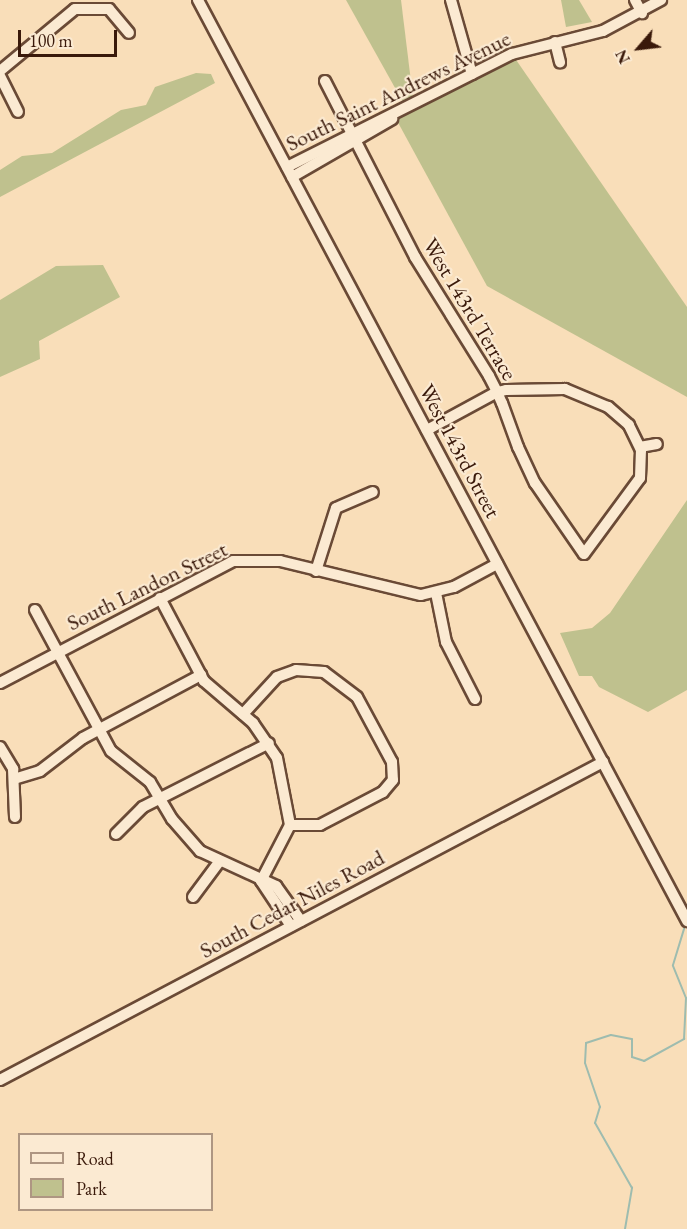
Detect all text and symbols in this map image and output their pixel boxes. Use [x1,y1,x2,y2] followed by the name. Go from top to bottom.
[21,18,120,56] scale bar
[609,18,669,78] north arrow
[282,25,514,157] street label: South Saint Andrews Avenue
[29,29,73,52] text: 100 m
[610,46,635,67] text: N
[417,233,523,385] street label: West 143rd Terrace
[414,380,506,522] street label: West 143rd Street
[63,536,231,636] street label: South Landon Street
[195,844,389,964] street label: South Cedar Niles Road
[18,1133,213,1211] legend
[76,1147,114,1170] text: Road
[76,1177,107,1200] text: Park

